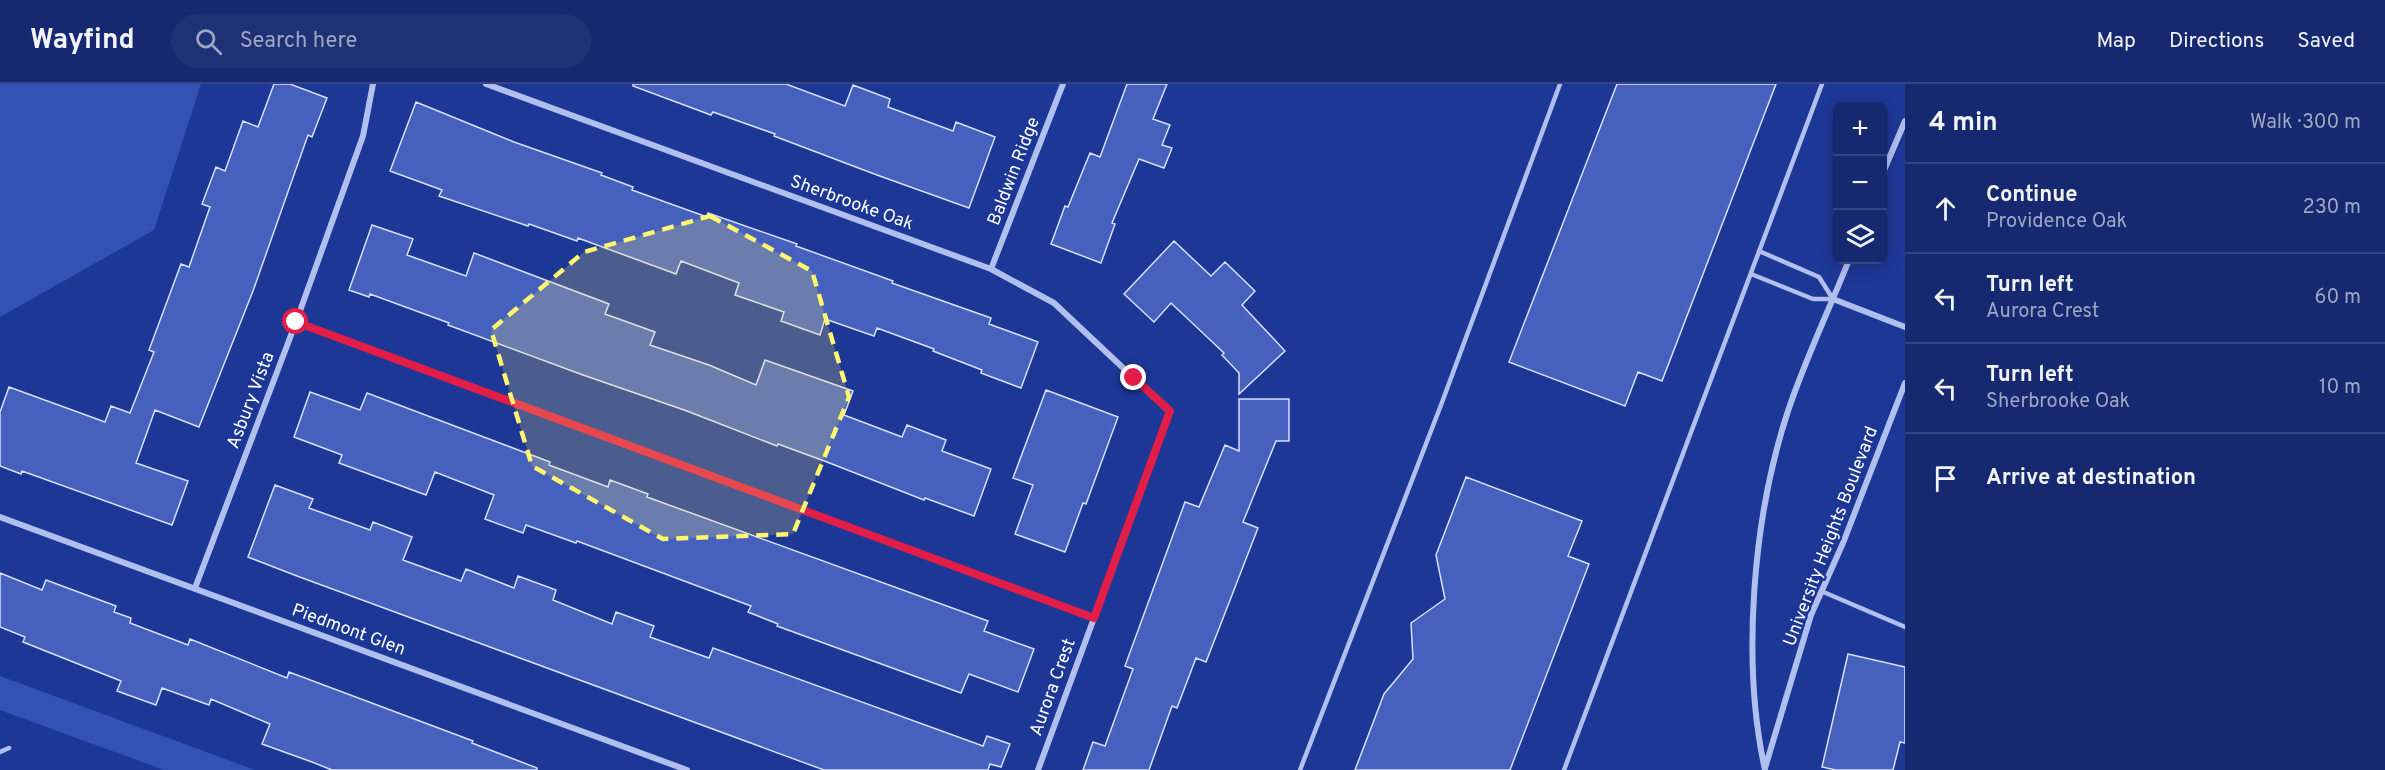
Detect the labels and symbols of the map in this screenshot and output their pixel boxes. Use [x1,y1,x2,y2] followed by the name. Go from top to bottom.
[983,114,1046,229] street label: Baldwin Ridge
[787,170,916,236] street label: Sherbrooke Oak
[282,308,308,334] route start
[222,349,280,452] street label: Asbury Vista
[1120,364,1146,390] route end
[1779,423,1884,650] street label: University Heights Boulevard
[288,599,409,662] street label: Piedmont Glen
[1025,636,1082,739] street label: Aurora Crest

